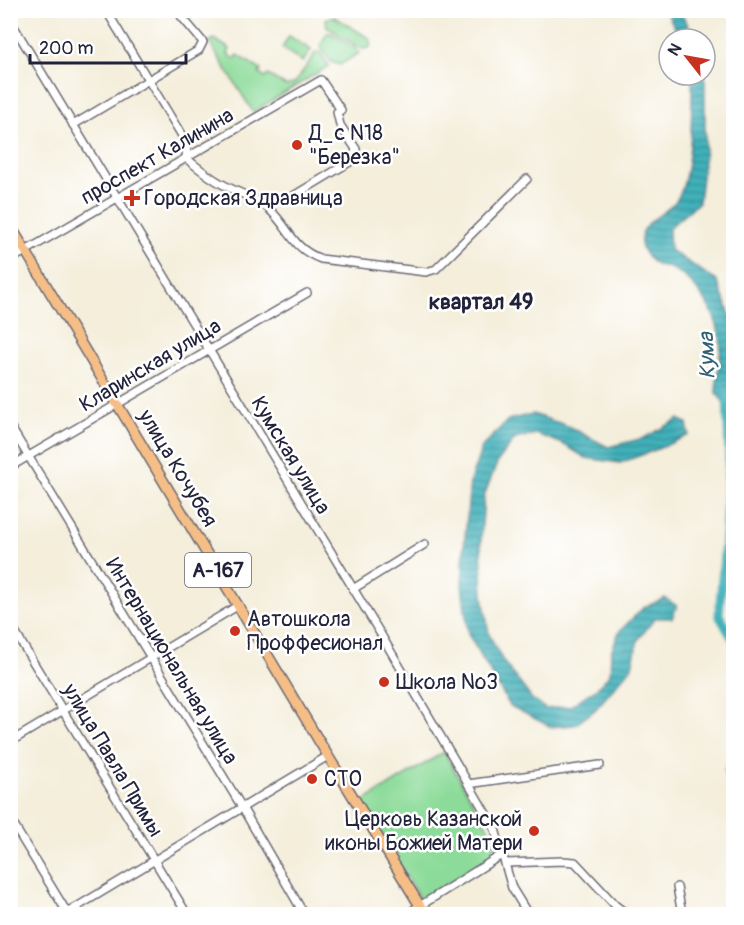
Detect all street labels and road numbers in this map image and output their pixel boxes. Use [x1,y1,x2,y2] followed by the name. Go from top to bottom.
[76,102,238,211] street label: проспект Калинина
[74,312,226,418] street label: Кларинская улица
[245,391,336,519] street label: Кумская улица
[131,404,223,532] street label: улица Кочубея
[99,553,244,769] street label: Интернациональная улица
[185,553,251,587] road number: А-167
[56,678,169,842] street label: улица Павла Примы

